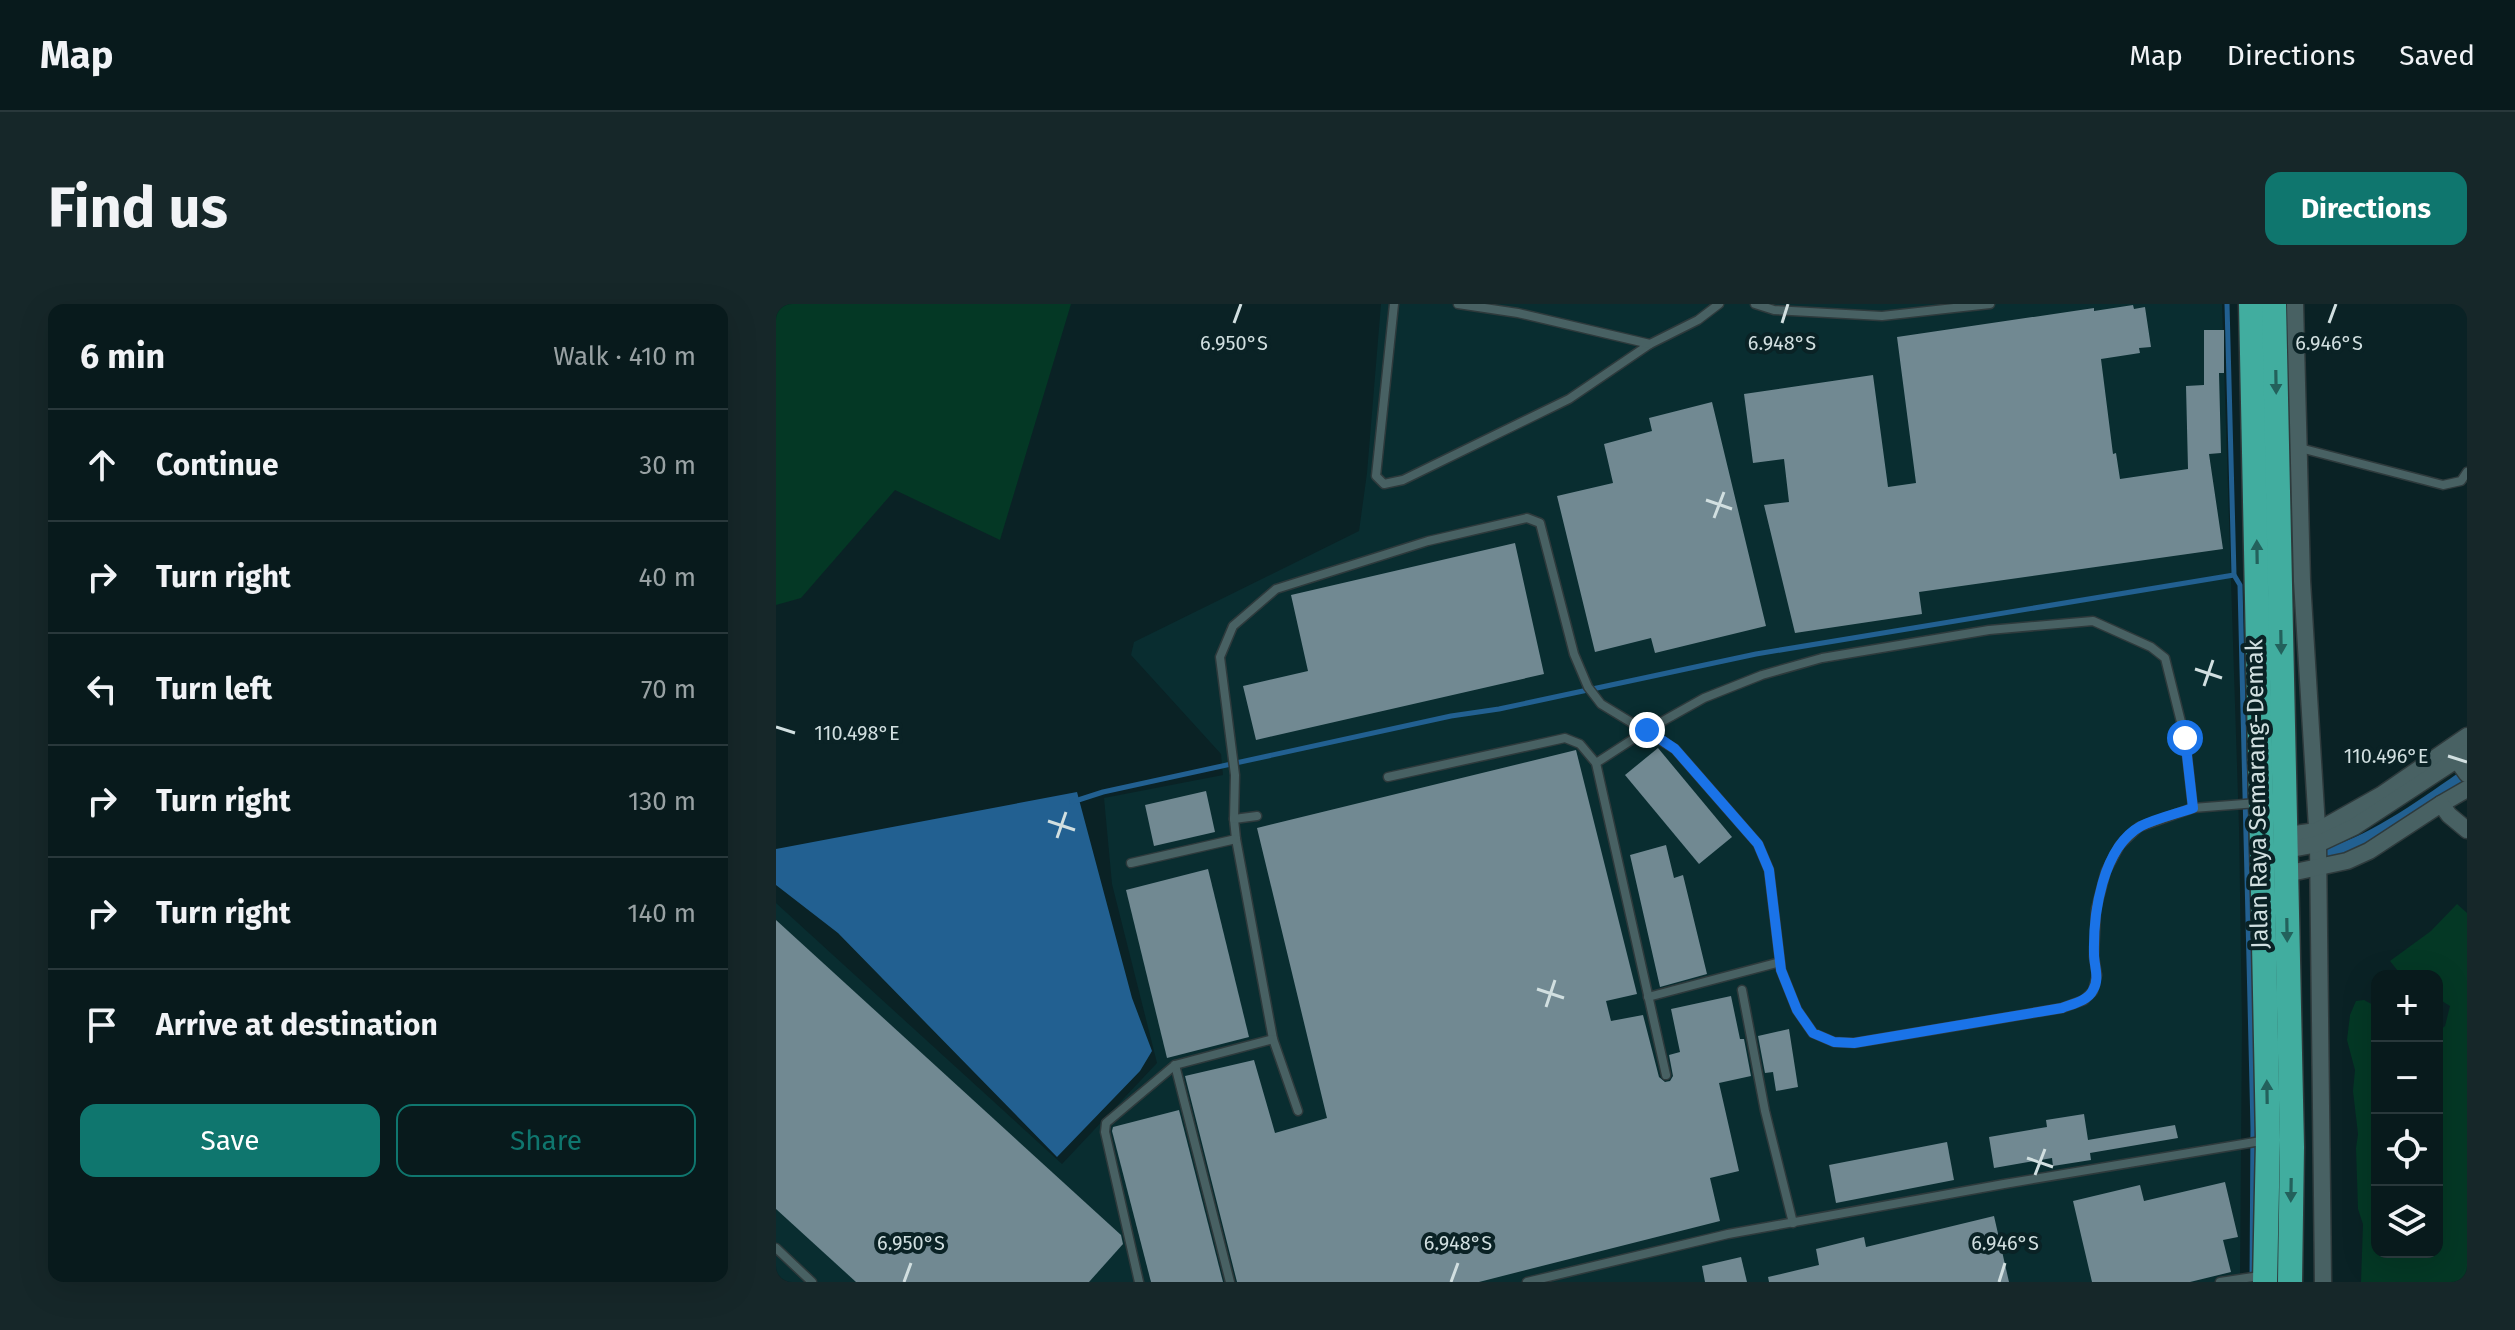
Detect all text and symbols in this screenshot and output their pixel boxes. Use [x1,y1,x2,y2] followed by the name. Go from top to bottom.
[40,32,113,78] text: Map
[2129,39,2183,72] text: Map
[2227,39,2355,72] text: Directions
[2399,39,2475,72] text: Saved
[2265,172,2467,245] button: Directions
[48,175,228,242] text: Find us
[1200,331,1268,355] text: 6.950°S
[1748,331,1816,355] text: 6.948°S
[2295,331,2363,355] text: 6.946°S
[80,336,165,377] text: 6 min
[553,341,696,372] text: Walk · 410 m
[2269,370,2282,395] one-way arrow
[80,443,124,487] icon: ahead
[156,447,279,483] text: Continue
[639,450,696,481] text: 30 m
[2251,539,2263,564] one-way arrow
[80,555,124,599] icon: right
[156,559,291,595] text: Turn right
[638,562,696,593] text: 40 m
[2275,630,2288,655] one-way arrow
[2240,638,2274,949] street label: Jalan Raya Semarang-Demak
[80,667,124,711] icon: left
[156,671,272,707] text: Turn left
[641,674,696,705] text: 70 m
[1629,712,1665,748] route end
[2167,720,2203,756] route start
[814,721,900,745] text: 110.498°E
[2344,744,2428,768] text: 110.496°E
[80,779,124,823] icon: right
[156,783,291,819] text: Turn right
[628,786,696,817] text: 130 m
[80,891,124,935] icon: right
[156,895,291,931] text: Turn right
[627,898,696,929] text: 140 m
[2281,918,2294,943] one-way arrow
[2371,970,2443,1258] map controls
[2371,970,2443,1042] button: +
[80,1003,124,1047] icon: arrive
[156,1007,438,1043] text: Arrive at destination
[2371,1042,2443,1114] button: −
[2261,1079,2273,1104] one-way arrow
[80,1104,380,1177] button: Save
[396,1104,696,1177] button: Share
[2371,1114,2443,1186] button: locate
[2285,1178,2297,1203] one-way arrow
[2371,1186,2443,1258] button: layers
[877,1231,945,1255] text: 6.950°S
[1424,1231,1492,1255] text: 6.948°S
[1971,1231,2039,1255] text: 6.946°S

